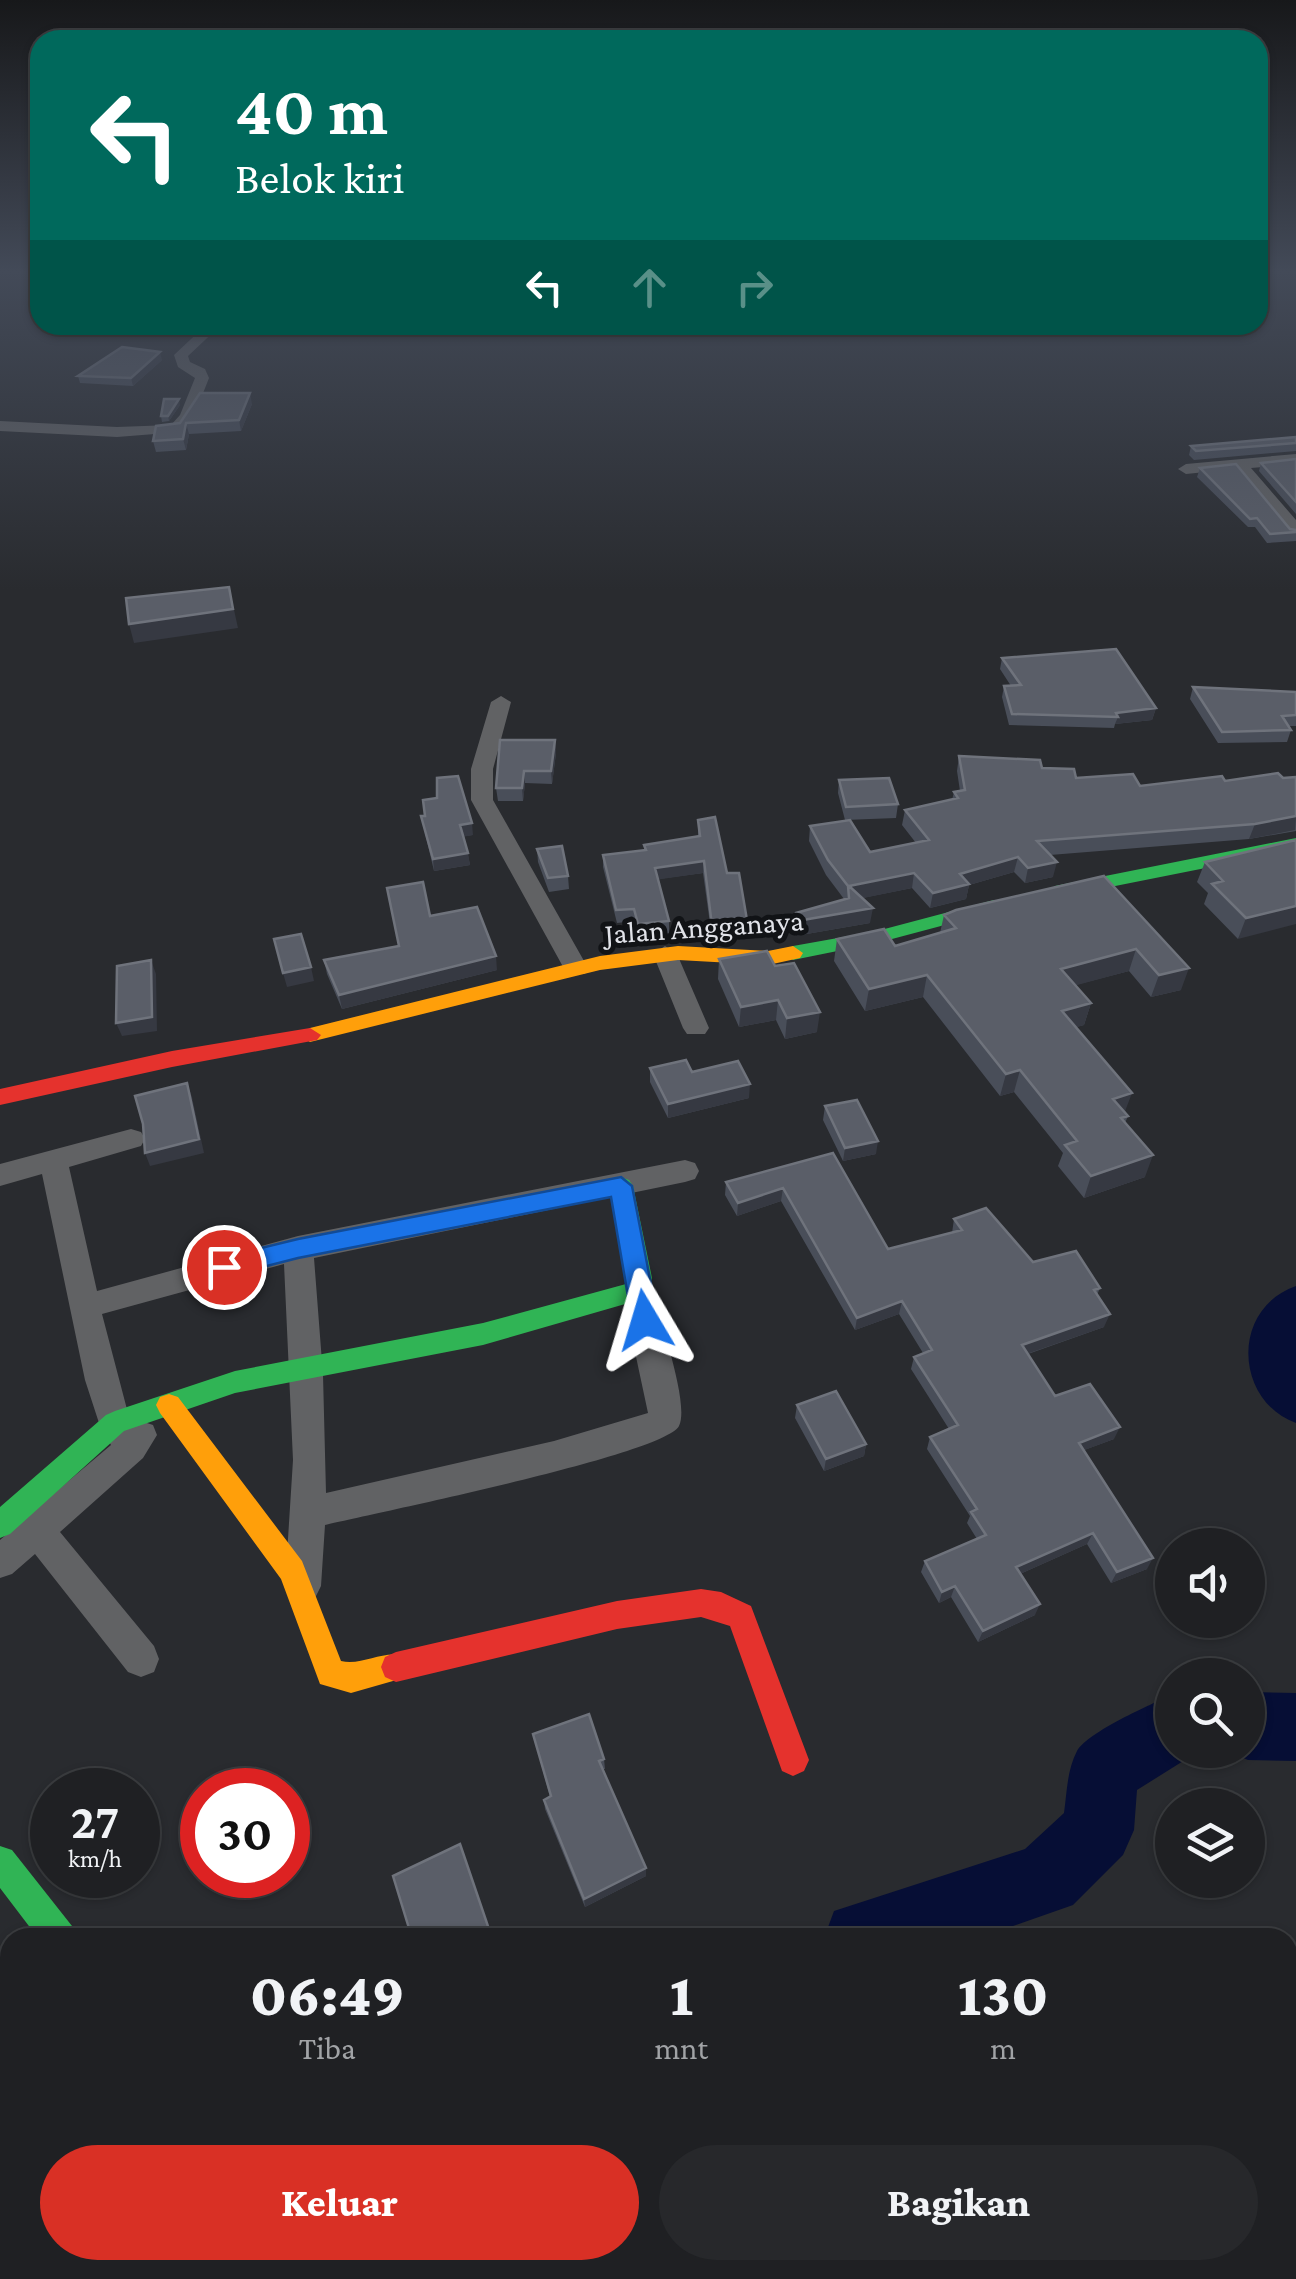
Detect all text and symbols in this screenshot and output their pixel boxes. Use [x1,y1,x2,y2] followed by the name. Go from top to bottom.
[70,70,200,200] icon: left
[235,71,388,149] text: 40 m
[235,153,405,203] text: Belok kiri
[517,260,572,315] icon: left
[622,260,677,315] icon: ahead
[727,260,782,315] icon: right
[600,903,805,951] street label: Jalan Angganaya
[182,1225,267,1310] pin
[197,1240,252,1295] icon: arrive
[593,1268,697,1372] position arrow
[1155,1528,1265,1898] map controls
[1155,1528,1265,1638] button: sound
[1155,1658,1265,1768] button: search
[180,1768,310,1898] speed limit sign: 30
[1155,1788,1265,1898] button: layers
[71,1793,119,1849] text: 27
[68,1845,122,1872] text: km/h
[250,1961,405,2028] text: 06:49
[670,1961,693,2028] text: 1
[958,1961,1048,2028] text: 130
[299,2030,356,2066] text: Tiba
[655,2030,708,2066] text: mnt
[990,2030,1016,2066] text: m
[40,2145,639,2260] button: Keluar
[659,2145,1258,2260] button: Bagikan

